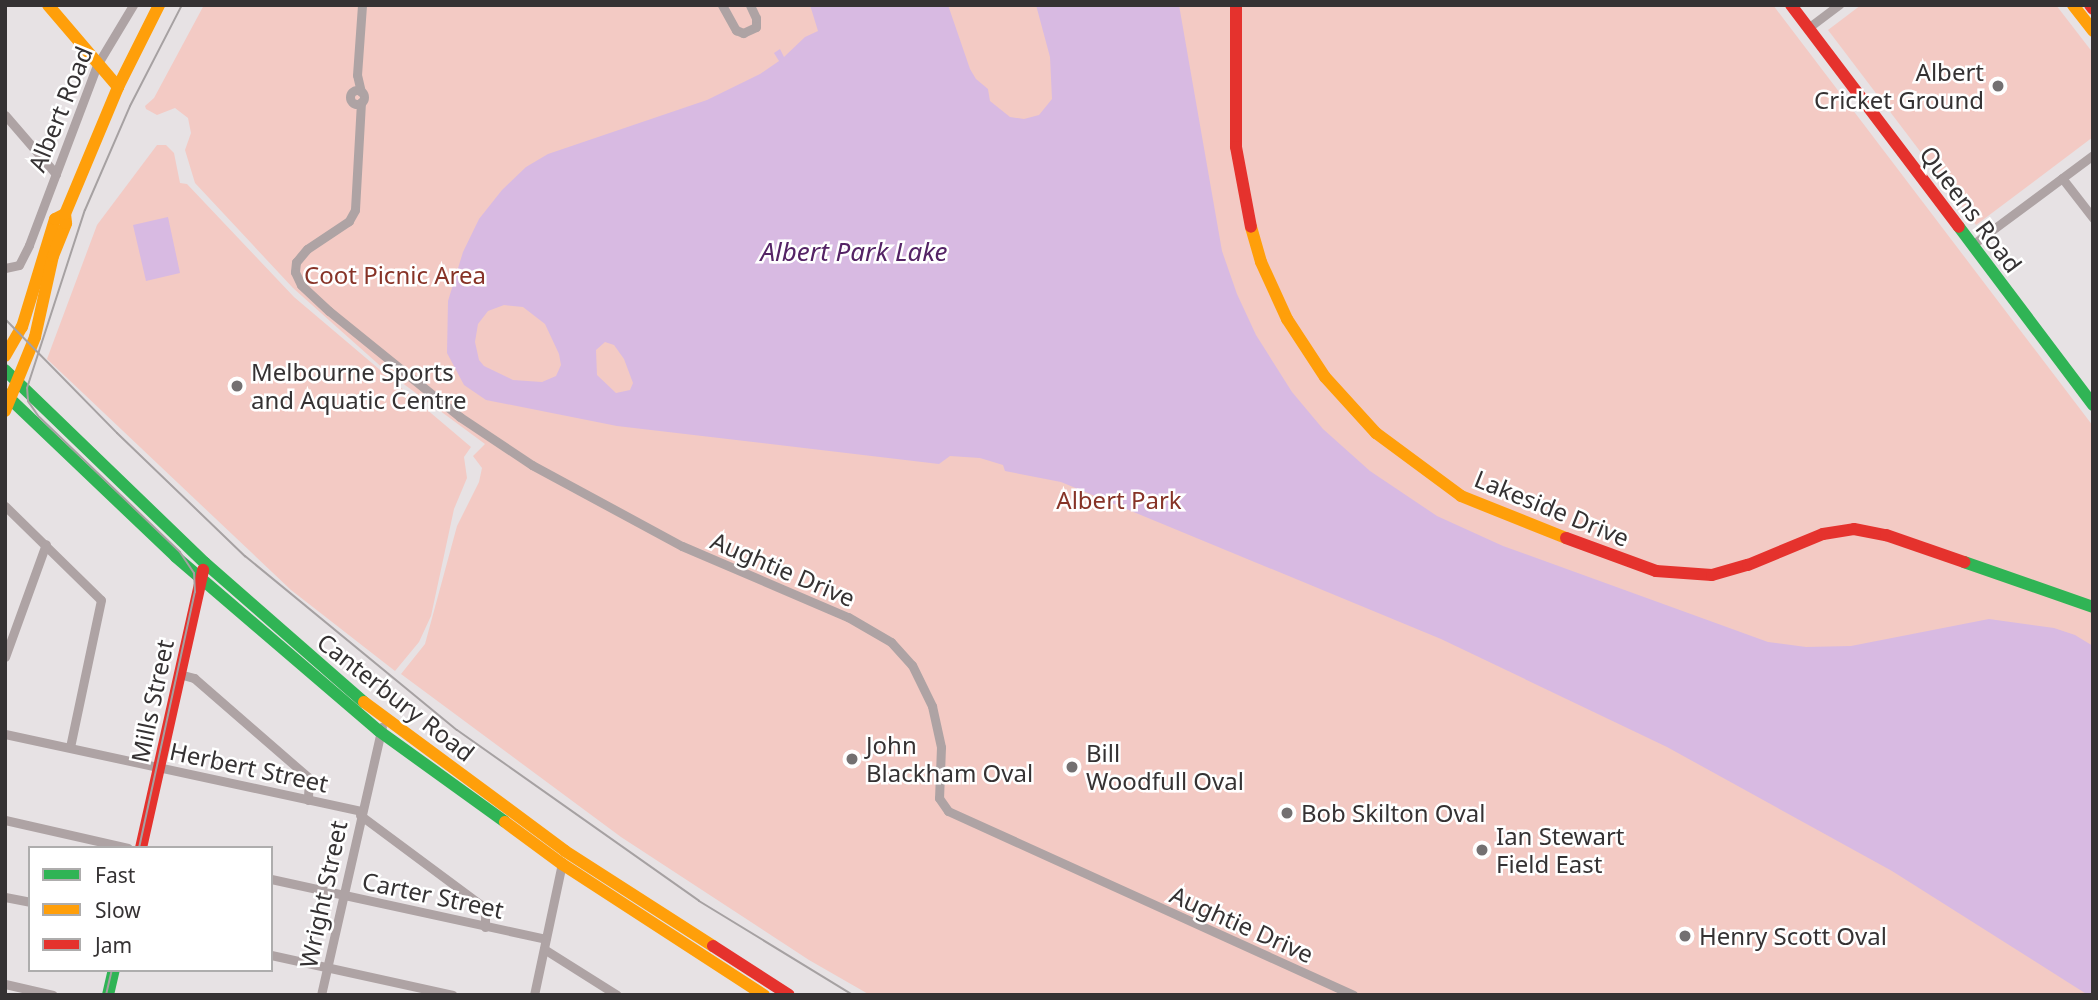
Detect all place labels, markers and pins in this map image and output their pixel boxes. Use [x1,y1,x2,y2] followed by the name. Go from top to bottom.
[1814,58,1984,114] place label: Albert Cricket Ground
[1990,78,2006,94] marker: Albert Cricket Ground
[251,358,466,414] place label: Melbourne Sports and Aquatic Centre
[229,378,245,394] marker: Melbourne Sports and Aquatic Centre
[866,731,1033,787] place label: John Blackham Oval
[1086,739,1244,795] place label: Bill Woodfull Oval
[844,751,860,767] marker: John Blackham Oval
[1064,759,1080,775] marker: Bill Woodfull Oval
[1301,799,1485,827] place label: Bob Skilton Oval
[1279,805,1295,821] marker: Bob Skilton Oval
[1496,822,1624,878] place label: Ian Stewart Field East
[1474,842,1490,858] marker: Ian Stewart Field East
[1699,922,1887,950] place label: Henry Scott Oval
[1677,928,1693,944] marker: Henry Scott Oval

